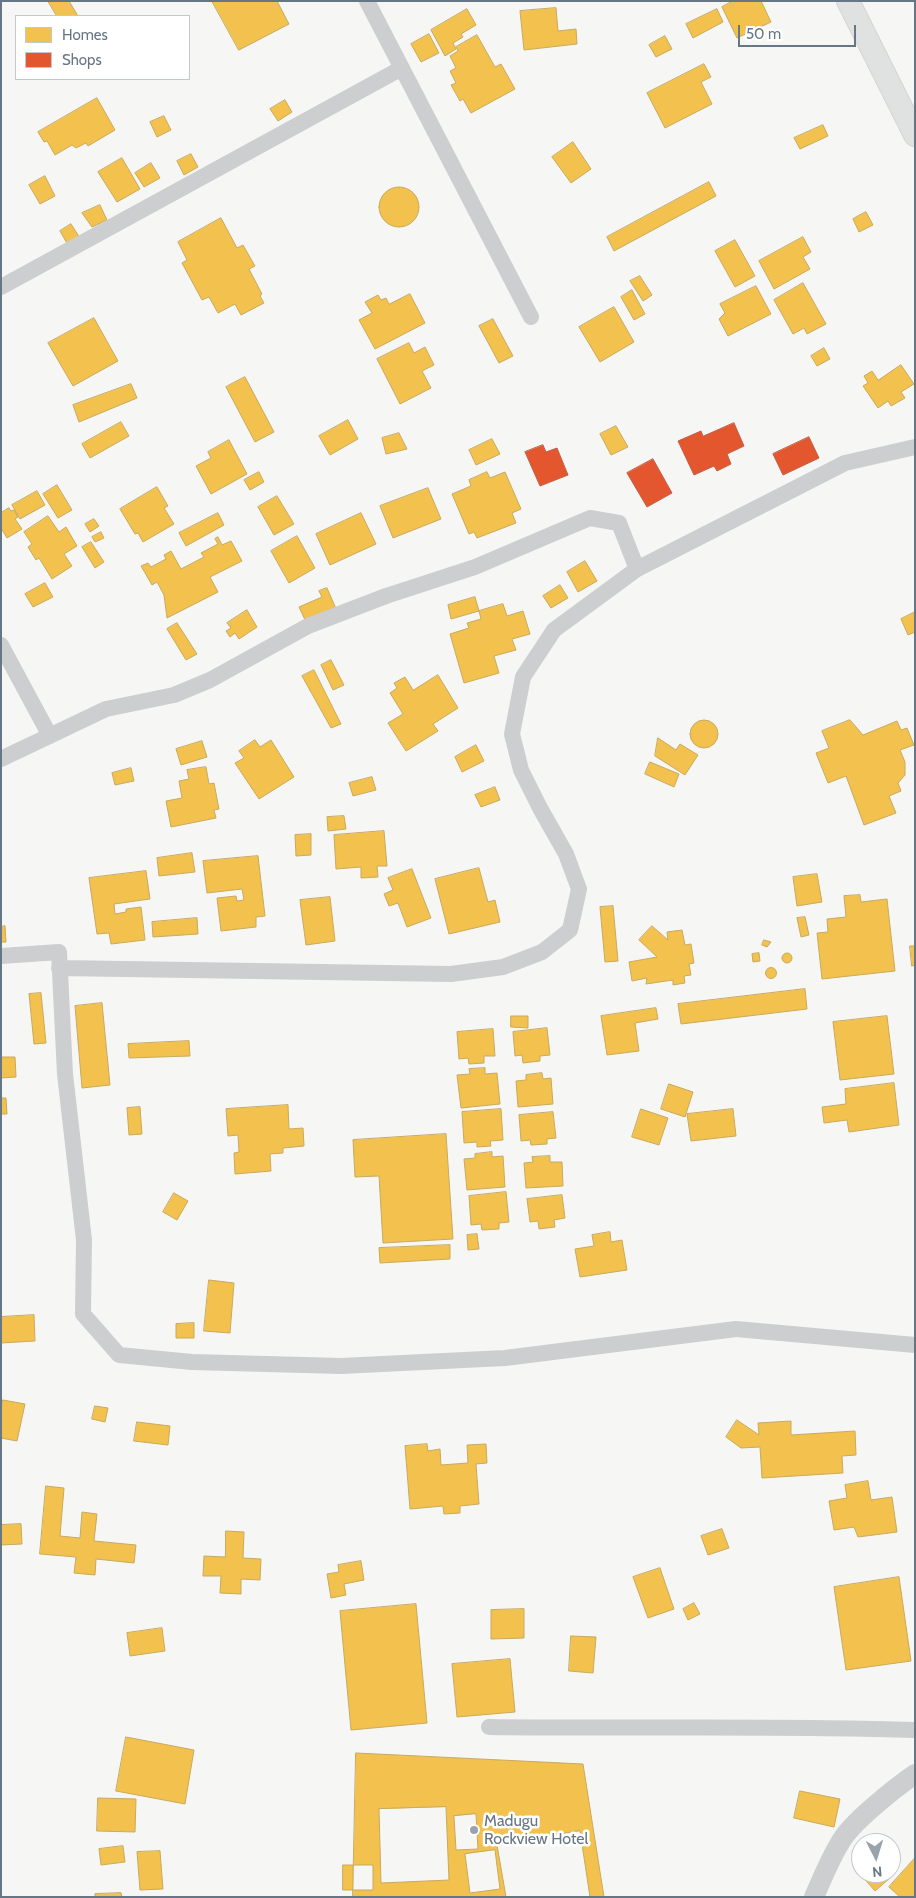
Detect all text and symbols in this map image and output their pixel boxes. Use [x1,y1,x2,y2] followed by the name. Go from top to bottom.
[15,15,190,80] legend
[741,15,858,47] scale bar
[746,25,781,43] text: 50 m
[62,26,108,44] text: Homes
[62,51,102,69] text: Shops
[484,1811,588,1849] place label: Madugu Rockview Hotel
[468,1824,480,1836] marker: Madugu Rockview Hotel
[851,1833,901,1883] north arrow
[872,1863,883,1881] text: N

